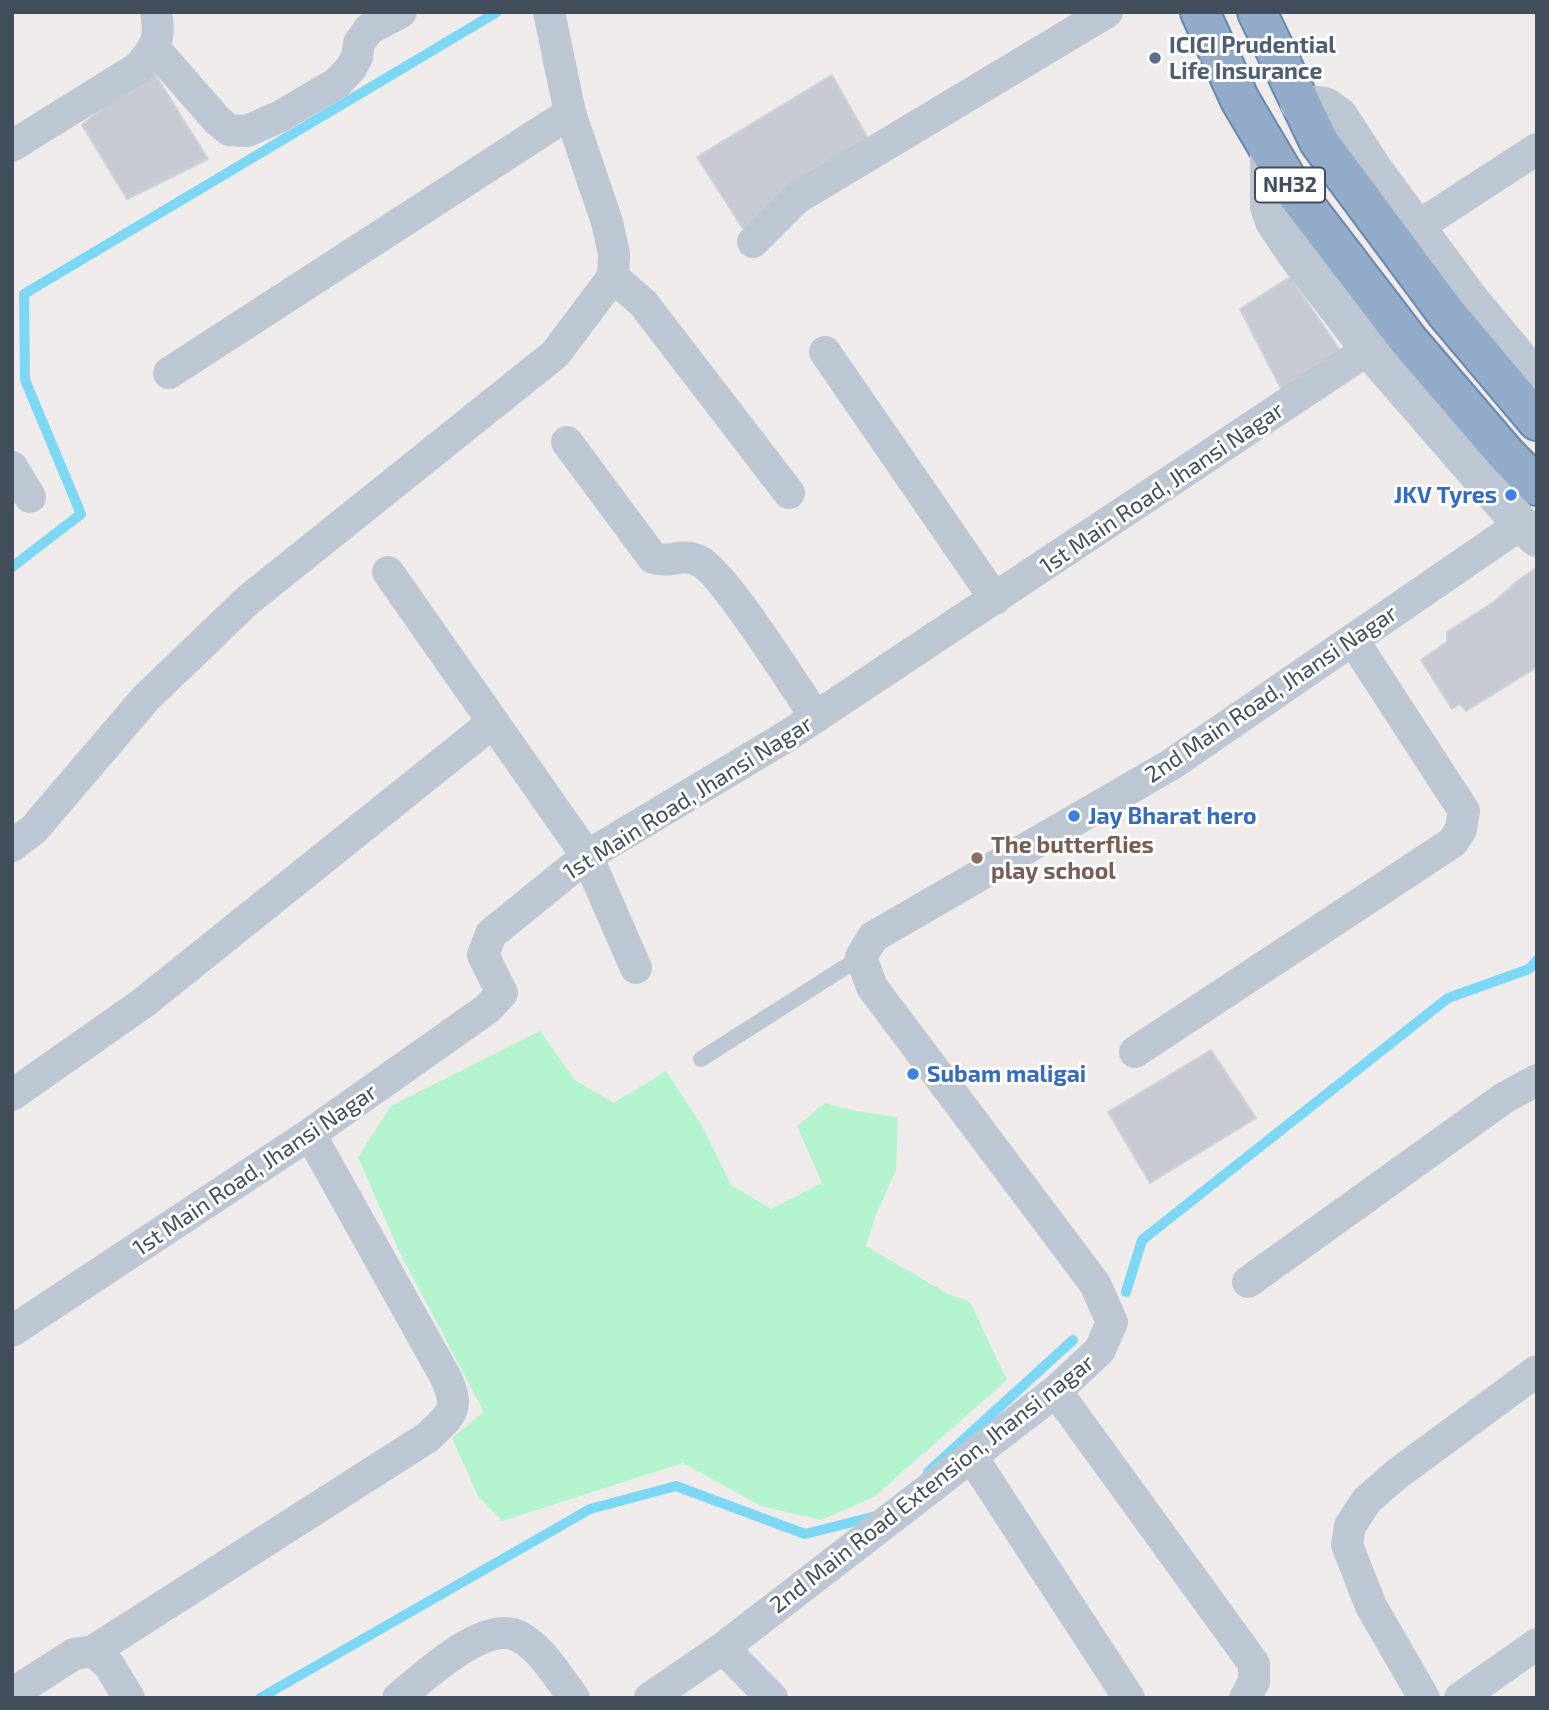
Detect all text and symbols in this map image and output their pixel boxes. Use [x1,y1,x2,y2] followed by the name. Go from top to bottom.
[1169,31,1336,85] place label: ICICI Prudential Life Insurance
[1147,50,1163,66] marker: ICICI Prudential Life Insurance
[1255,168,1325,202] road number: NH32
[1035,396,1289,580] street label: 1st Main Road, Jhansi Nagar
[1394,481,1497,509] place label: JKV Tyres
[1503,487,1519,503] marker: JKV Tyres
[1140,599,1402,789] street label: 2nd Main Road, Jhansi Nagar
[558,710,818,886] street label: 1st Main Road, Jhansi Nagar
[1088,802,1256,830] place label: Jay Bharat hero
[1066,808,1082,824] marker: Jay Bharat hero
[991,831,1154,885] place label: The butterflies play school
[969,850,985,866] marker: The butterflies play school
[927,1060,1086,1088] place label: Subam maligai
[905,1066,921,1082] marker: Subam maligai
[128,1078,382,1262] street label: 1st Main Road, Jhansi Nagar
[764,1349,1100,1619] street label: 2nd Main Road Extension, Jhansi nagar

